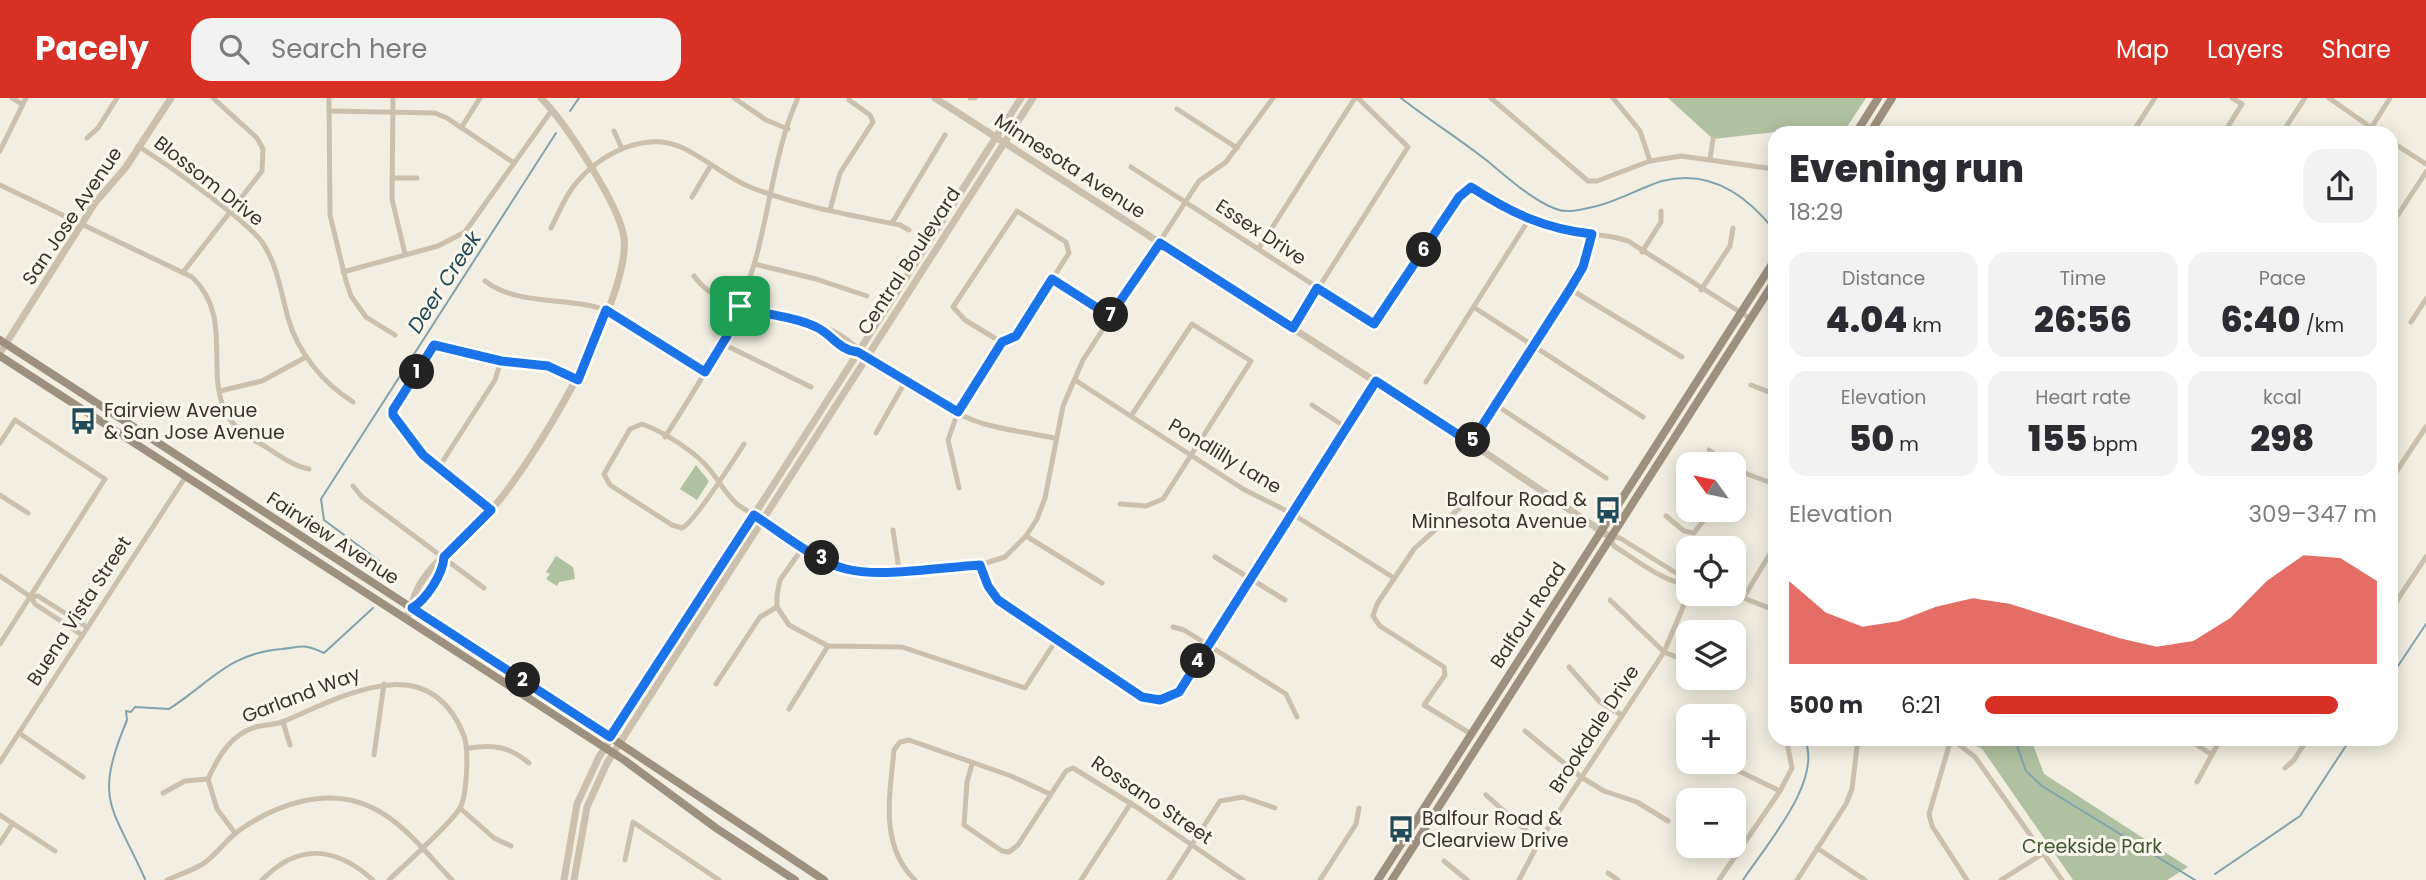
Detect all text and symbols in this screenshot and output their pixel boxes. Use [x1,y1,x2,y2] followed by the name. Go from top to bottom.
[191,18,681,81] search box
[35,25,149,72] text: Pacely
[215,30,253,68] icon: search
[271,31,428,67] text: Search here
[2116,33,2169,66] text: Map
[2207,33,2283,66] text: Layers
[2321,33,2391,66] text: Share
[989,107,1151,225] street label: Minnesota Avenue
[148,129,270,233] street label: Blossom Drive
[16,141,128,291] street label: San Jose Avenue
[1789,142,2024,195] text: Evening run
[2303,149,2377,223] button: share
[851,182,967,340] street label: Central Boulevard
[1210,193,1312,271] street label: Essex Drive
[1789,196,1844,228] text: 18:29
[400,225,488,338] water label: Deer Creek
[1406,232,1442,268] pin: 6
[1417,236,1430,263] text: 6
[1842,265,1925,292] text: Distance
[2060,265,2106,292] text: Time
[2259,265,2306,292] text: Pace
[710,276,770,336] pin
[721,287,759,325] icon: arrive
[1825,295,1907,344] text: 4.04
[2034,295,2132,344] text: 26:56
[2221,295,2301,344] text: 6:40
[1094,298,1128,332] pin: 7
[1105,301,1116,328] text: 7
[1907,312,1942,339] text: km
[2301,312,2344,339] text: /km
[400,354,434,390] pin: 1
[413,358,420,385] text: 1
[1841,384,1926,411] text: Elevation
[2035,384,2131,411] text: Heart rate
[2263,384,2302,411] text: kcal
[104,397,285,446] place label: Fairview Avenue & San Jose Avenue
[68,406,98,436] bus stop icon: Fairview Avenue & San Jose Avenue
[1163,412,1287,500] street label: Pondlilly Lane
[1848,414,1894,463] text: 50
[2028,414,2088,463] text: 155
[2250,414,2314,463] text: 298
[1456,422,1490,458] pin: 5
[1466,426,1479,453] text: 5
[1894,431,1919,458] text: m
[2088,431,2138,458] text: bpm
[1676,452,1746,522] north arrow
[1676,452,1746,858] map controls
[261,485,405,591] street label: Fairview Avenue
[1412,486,1587,535] place label: Balfour Road & Minnesota Avenue
[1593,495,1623,525] bus stop icon: Balfour Road & Minnesota Avenue
[1789,498,1893,530] text: Elevation
[2249,498,2377,530] text: 309–347 m
[20,531,138,691] street label: Buena Vista Street
[1676,536,1746,606] button: locate
[804,540,840,575] pin: 3
[816,544,827,571] text: 3
[1484,557,1572,673] street label: Balfour Road
[1676,620,1746,690] button: layers
[1180,644,1216,678] pin: 4
[1191,647,1204,674] text: 4
[238,660,364,730] street label: Garland Way
[1542,660,1646,798] street label: Brookdale Drive
[505,662,540,698] pin: 2
[517,666,528,693] text: 2
[1789,689,1863,721] text: 500 m
[1901,689,1941,721] text: 6:21
[1676,704,1746,774] button: +
[1086,749,1218,851] street label: Rossano Street
[1676,788,1746,858] button: −
[1422,805,1568,854] place label: Balfour Road & Clearview Drive
[1386,814,1416,844] bus stop icon: Balfour Road & Clearview Drive
[2022,833,2162,860] park label: Creekside Park

